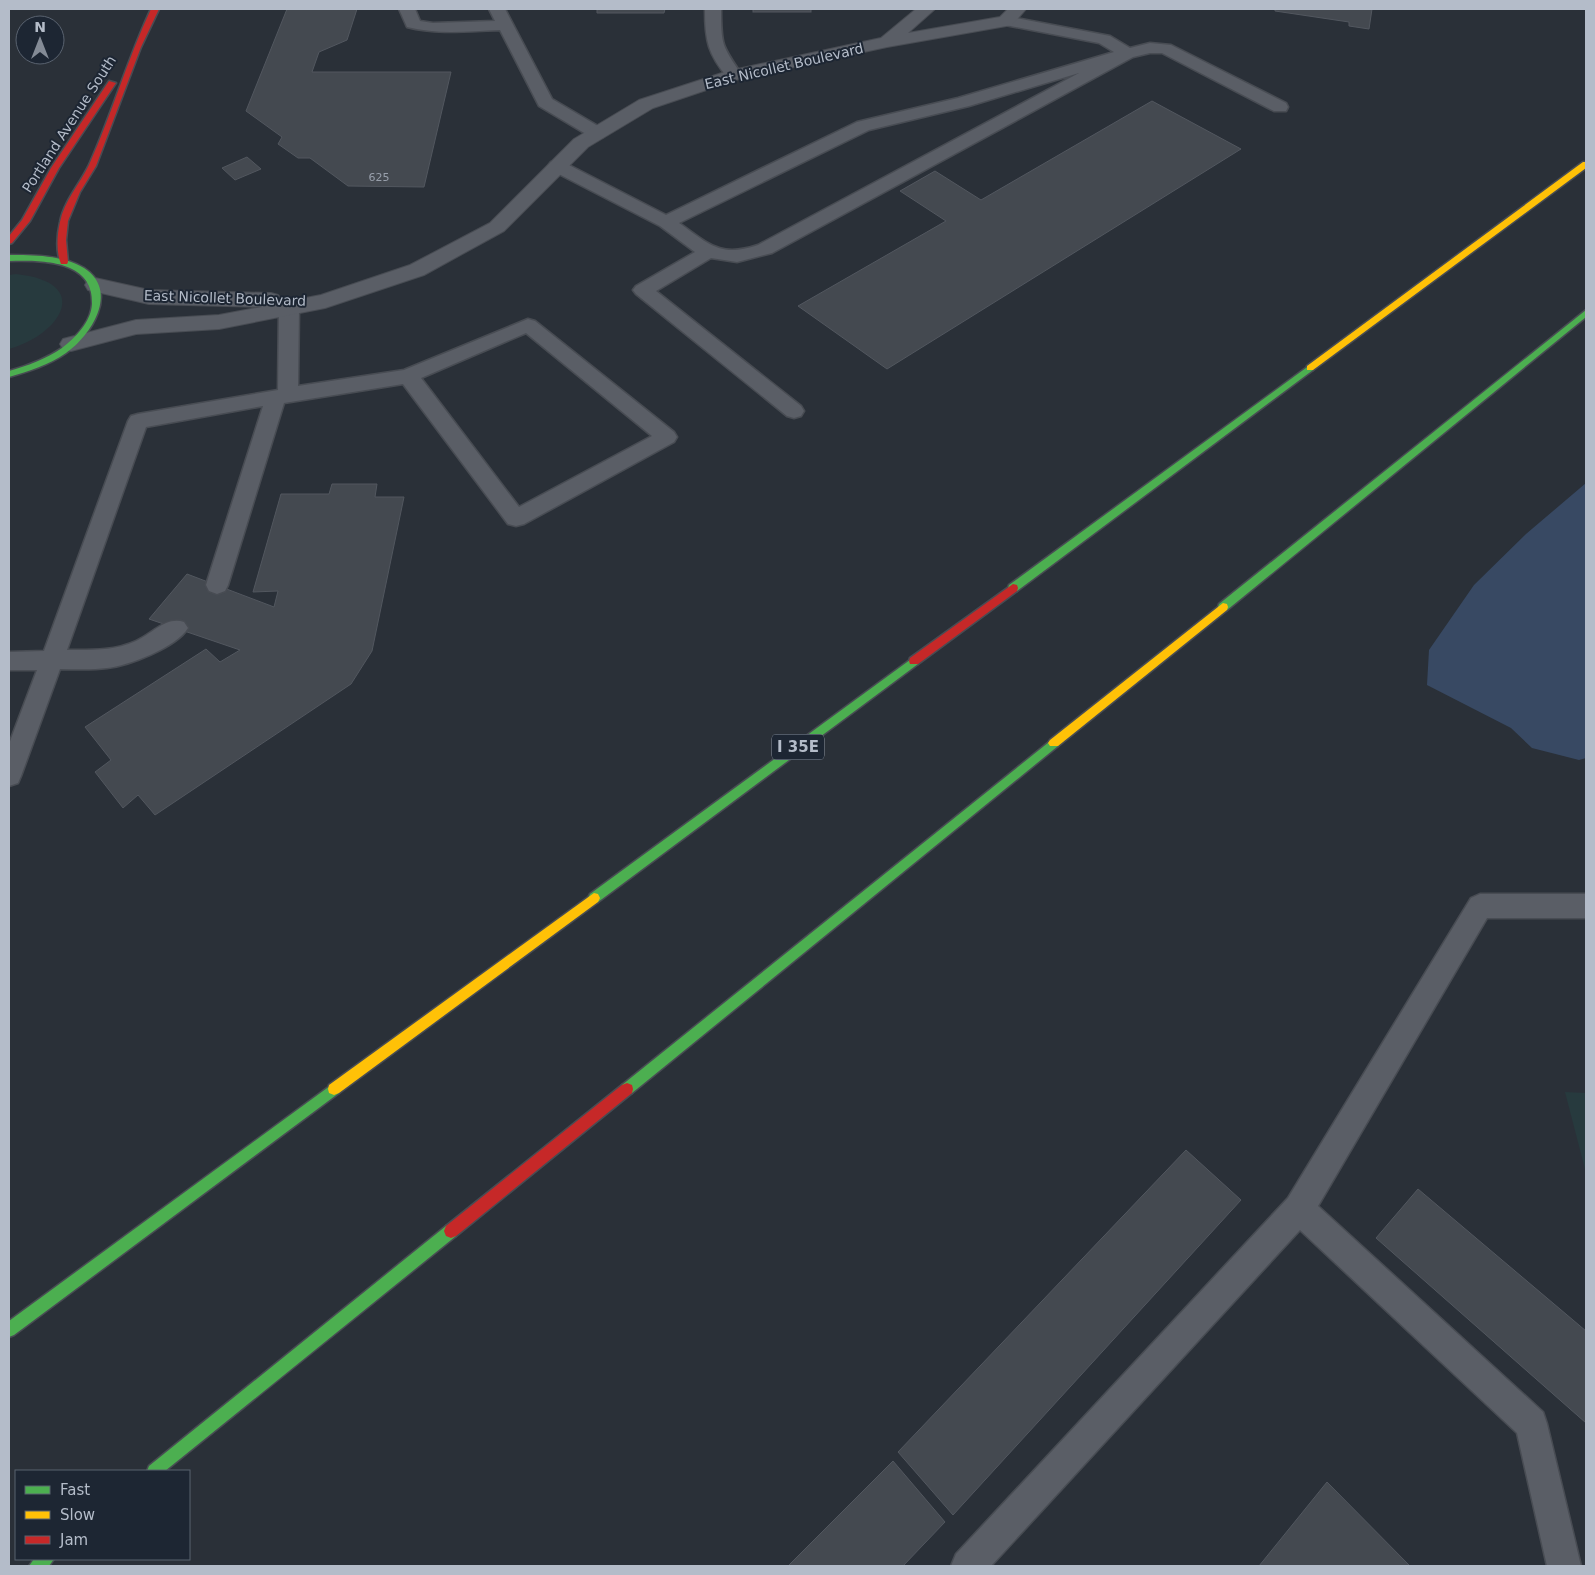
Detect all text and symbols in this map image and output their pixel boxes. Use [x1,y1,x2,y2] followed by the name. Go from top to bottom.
[15,15,65,65] north arrow
[34,19,46,35] text: N
[703,40,865,92] street label: East Nicollet Boulevard
[19,53,119,195] street label: Portland Avenue South
[369,171,390,184] house number: 625
[144,287,306,309] street label: East Nicollet Boulevard
[772,734,824,760] road number: I 35E
[15,1470,190,1560] legend
[60,1481,90,1499] text: Fast
[60,1506,95,1524] text: Slow
[59,1531,88,1549] text: Jam

